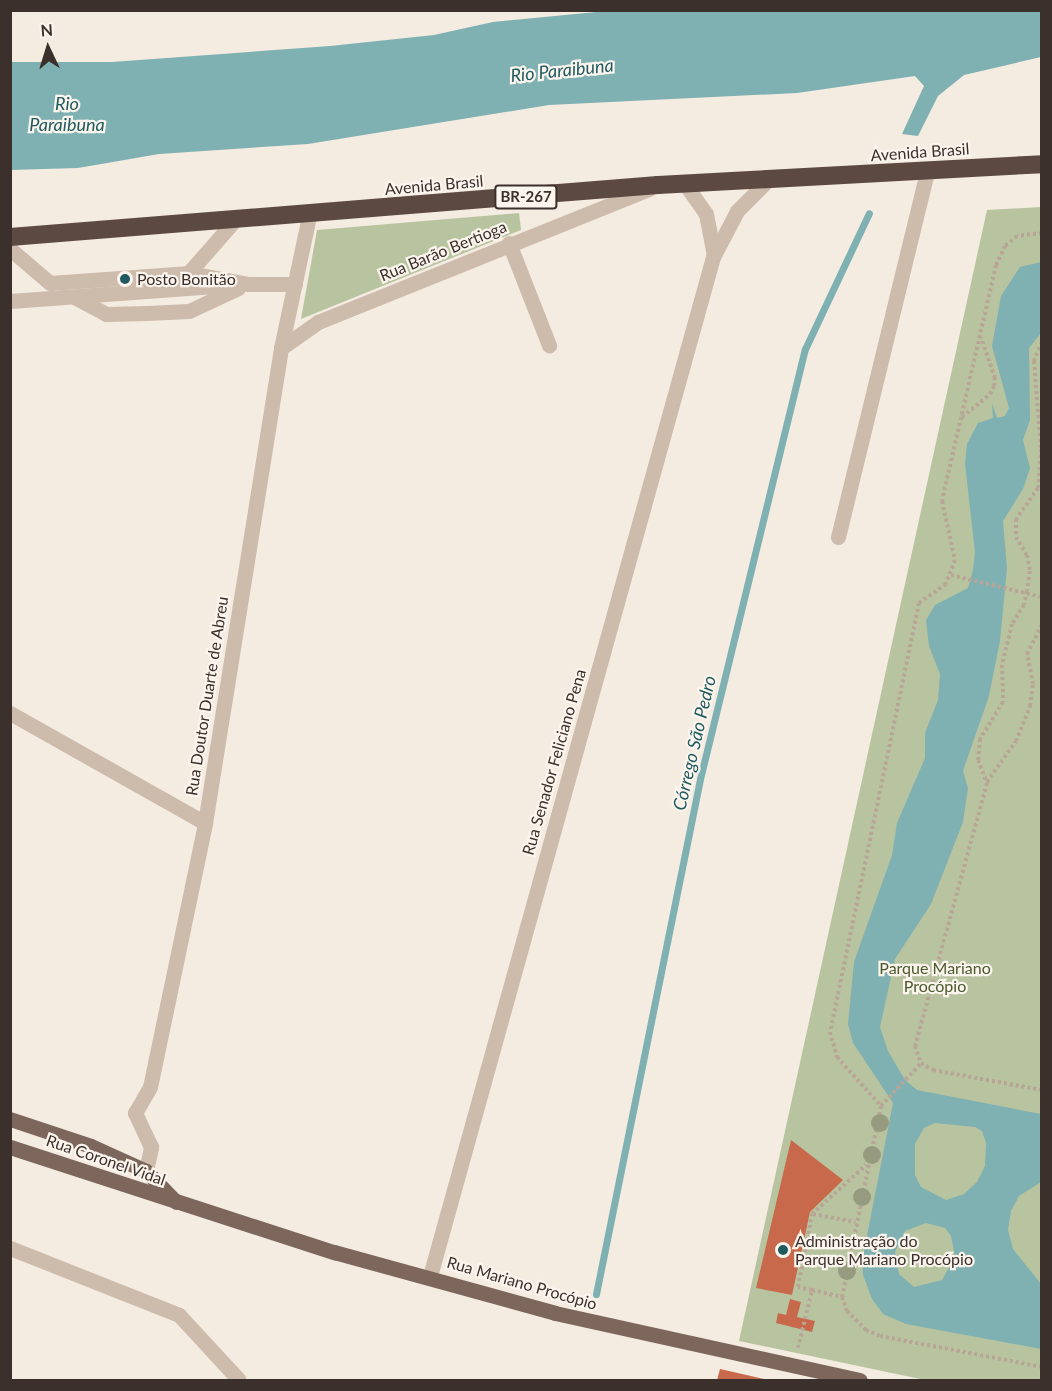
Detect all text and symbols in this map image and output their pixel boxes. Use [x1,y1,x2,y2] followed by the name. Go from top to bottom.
[18,18,78,78] north arrow
[40,20,54,39] text: N
[509,54,615,86] water label: Rio Paraibuna
[29,93,105,136] water label: Rio Paraibuna
[870,139,970,165] street label: Avenida Brasil
[384,171,484,199] street label: Avenida Brasil
[493,185,559,209] road number: BR-267
[377,217,509,285] street label: Rua Barão Bertioga
[137,269,236,289] place label: Posto Bonitão
[118,272,132,286] marker: Posto Bonitão
[182,594,232,798] street label: Rua Doutor Duarte de Abreu
[518,667,590,857] street label: Rua Senador Feliciano Pena
[668,673,720,813] water label: Córrego São Pedro
[879,958,991,996] park label: Parque Mariano Procópio
[44,1131,168,1189] street label: Rua Coronel Vidal
[795,1231,973,1269] place label: Administração do Parque Mariano Procópio
[776,1243,790,1257] marker: Administração do Parque Mariano Procópio
[445,1252,599,1314] street label: Rua Mariano Procópio

